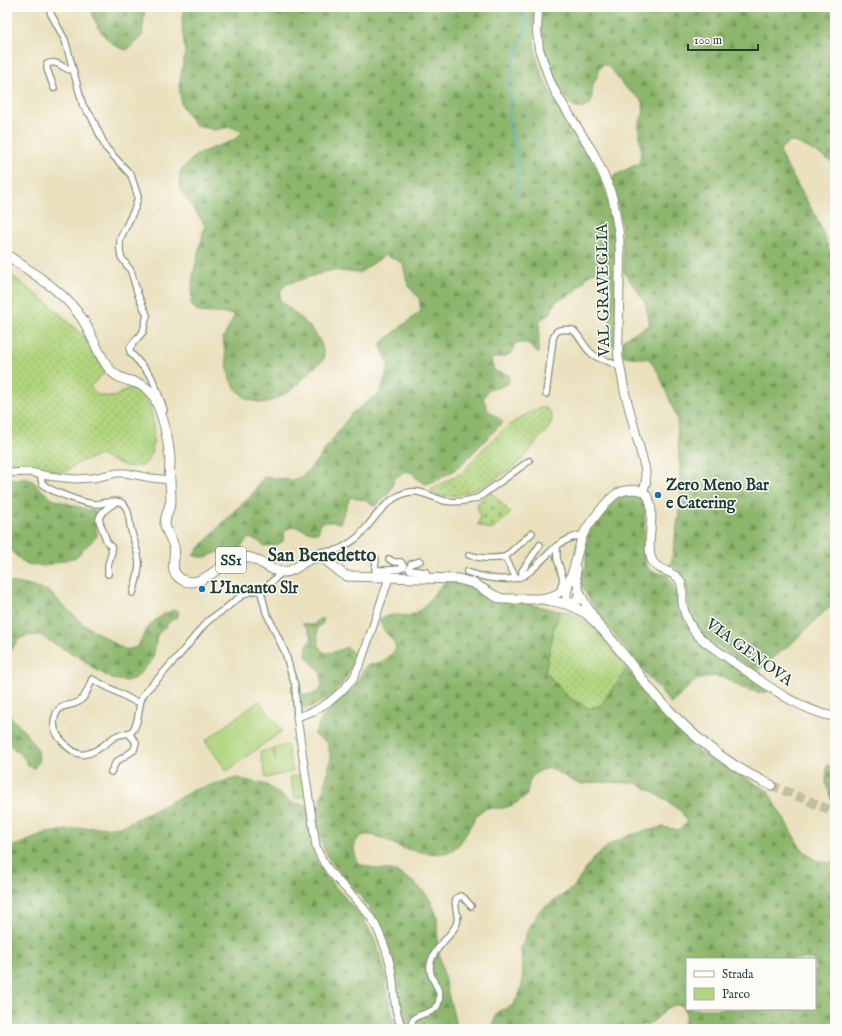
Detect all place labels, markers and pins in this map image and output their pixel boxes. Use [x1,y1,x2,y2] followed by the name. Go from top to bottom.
[666,476,769,514] place label: Zero Meno Bar e Catering
[653,490,663,500] marker: Zero Meno Bar e Catering
[210,579,299,599] place label: L'Incanto Slr
[197,584,207,594] marker: L'Incanto Slr

